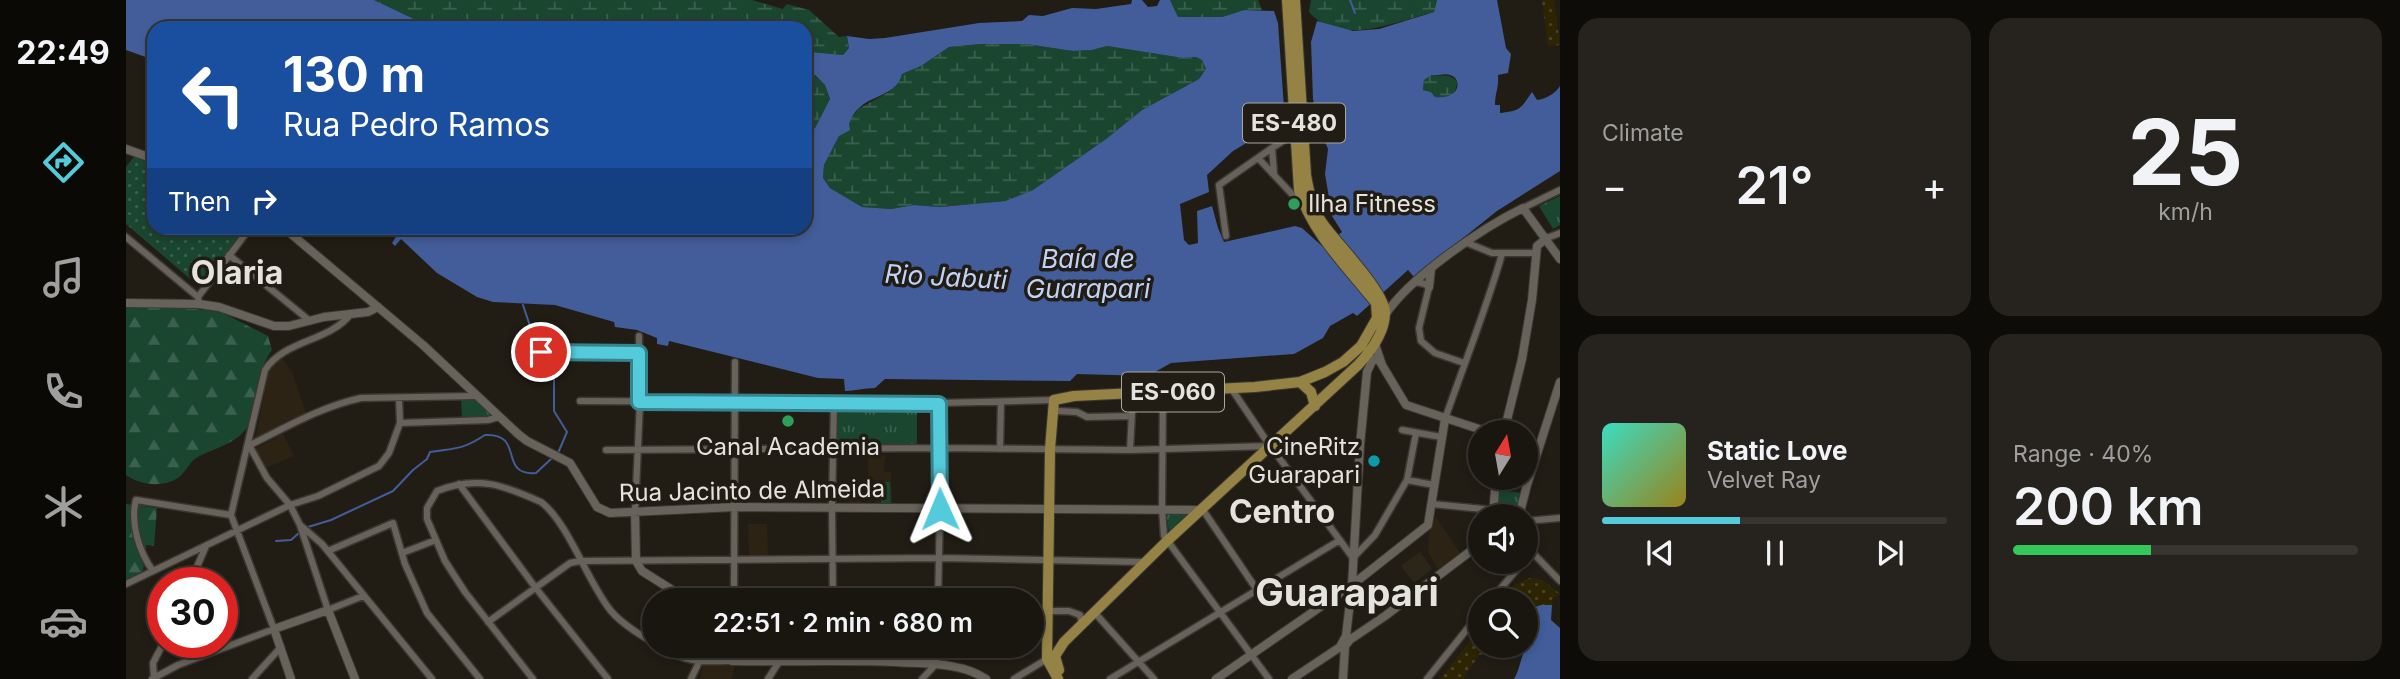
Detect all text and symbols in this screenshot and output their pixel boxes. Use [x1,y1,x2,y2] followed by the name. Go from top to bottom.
[16,33,110,72] text: 22:49
[283,45,425,104] text: 130 m
[168,49,259,140] icon: left
[2128,97,2243,207] text: 25
[1243,104,1345,142] road number: ES-480
[283,105,550,144] text: Rua Pedro Ramos
[1602,119,1684,147] text: Climate
[39,138,88,187] icon: directions
[1735,154,1814,217] text: 21°
[1602,163,1627,209] text: −
[1922,163,1947,209] text: +
[245,182,283,220] icon: right
[168,186,231,217] text: Then
[1308,189,1436,218] place label: Ilha Fitness
[1286,196,1302,212] marker: Ilha Fitness
[2158,198,2213,226] text: km/h
[1026,243,1151,304] water label: Baía de Guarapari
[39,253,88,302] icon: music
[191,253,283,292] district label: Olaria
[884,258,1009,295] water label: Rio Jabuti
[511,322,571,382] pin
[522,333,560,371] icon: arrive
[39,367,88,416] icon: phone
[1122,372,1224,412] road number: ES-060
[780,413,796,429] marker: Canal Academia
[1468,420,1538,490] north arrow
[1468,420,1538,658] map controls
[696,432,880,461] place label: Canal Academia
[1248,432,1360,489] place label: CineRitz Guarapari
[1707,435,1848,466] text: Static Love
[2013,440,2153,468] text: Range · 40%
[1366,453,1382,469] marker: CineRitz Guarapari
[1707,466,1821,494] text: Velvet Ray
[903,472,977,546] position arrow
[619,474,885,507] street label: Rua Jacinto de Almeida
[2013,475,2204,538] text: 200 km
[39,482,88,531] icon: climate
[1229,492,1335,531] district label: Centro
[1468,504,1538,574] button: sound
[1641,534,1679,572] icon: previous
[1756,534,1794,572] icon: pause
[1871,534,1909,572] icon: next
[147,567,238,658] speed limit sign: 30
[1255,569,1439,615] district label: Guarapari
[1468,588,1538,658] button: search
[39,597,88,646] icon: car
[713,607,973,638] text: 22:51 · 2 min · 680 m

